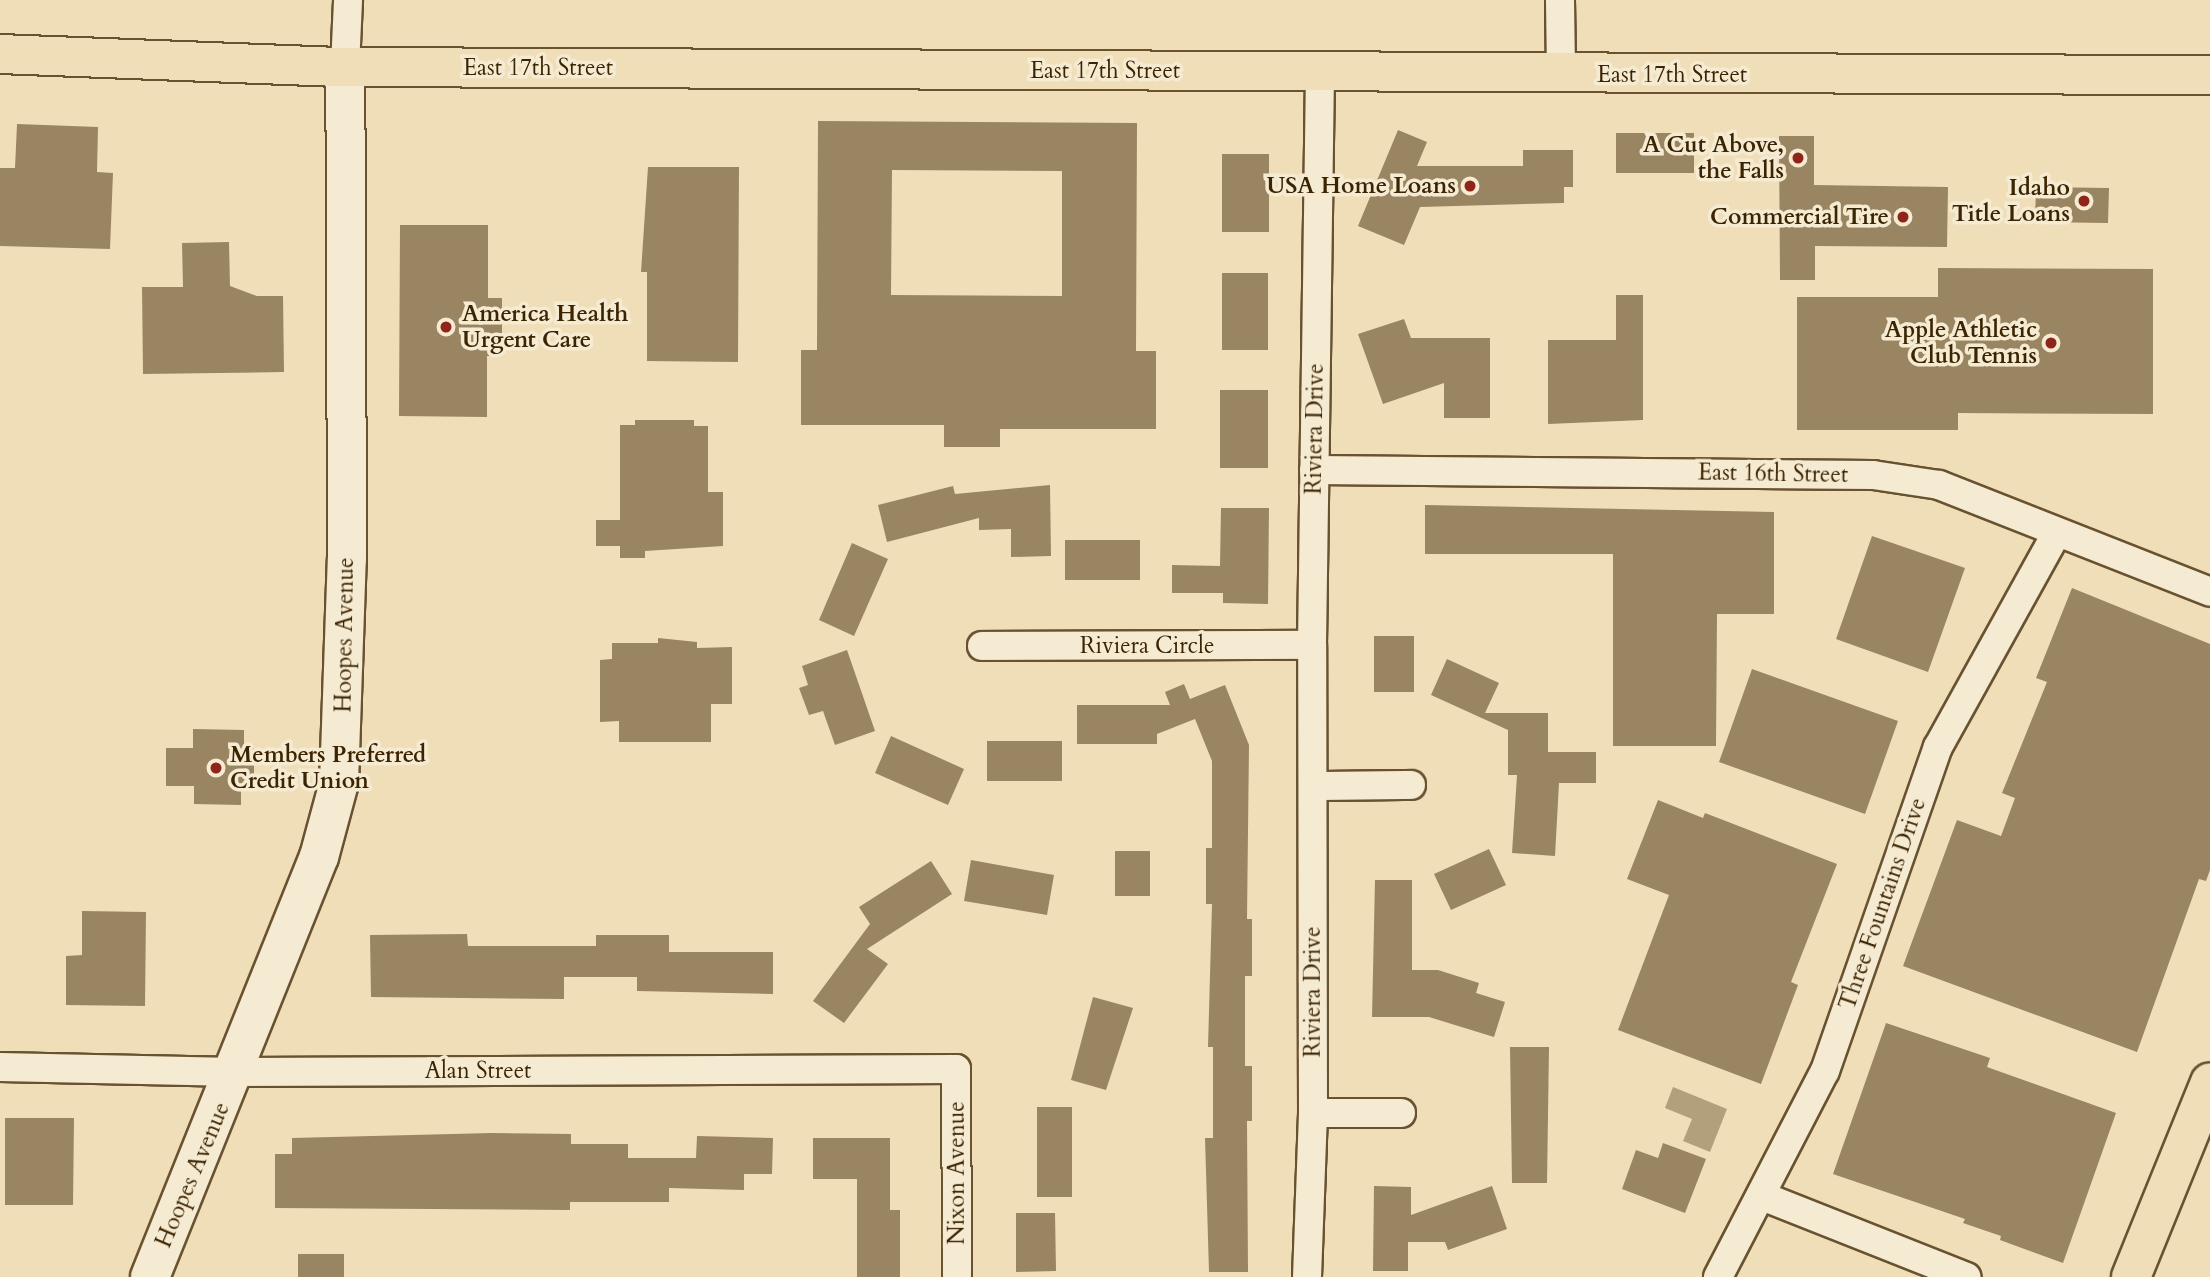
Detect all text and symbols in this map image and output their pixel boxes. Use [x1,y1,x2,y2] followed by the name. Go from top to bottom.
[463,54,613,82] street label: East 17th Street
[1030,57,1180,85] street label: East 17th Street
[1597,61,1747,89] street label: East 17th Street
[1643,131,1784,185] place label: A Cut Above, the Falls
[1790,150,1806,166] marker: A Cut Above, the Falls
[1266,172,1456,200] place label: USA Home Loans
[1952,174,2070,228] place label: Idaho Title Loans
[1462,178,1478,194] marker: USA Home Loans
[2076,193,2092,209] marker: Idaho Title Loans
[1710,203,1889,231] place label: Commercial Tire
[1895,209,1911,225] marker: Commercial Tire
[462,300,628,354] place label: America Health Urgent Care
[1885,316,2037,370] place label: Apple Athletic Club Tennis
[436,317,456,337] marker: America Health Urgent Care
[2043,335,2059,351] marker: Apple Athletic Club Tennis
[1300,363,1330,495] street label: Riviera Drive
[1698,459,1848,489] street label: East 16th Street
[330,557,360,713] street label: Hoopes Avenue
[1080,632,1214,660] street label: Riviera Circle
[230,741,426,795] place label: Members Preferred Credit Union
[208,760,224,776] marker: Members Preferred Credit Union
[1834,794,1932,1014] street label: Three Fountains Drive
[1299,926,1327,1058] street label: Riviera Drive
[425,1057,531,1085] street label: Alan Street
[150,1098,236,1252] street label: Hoopes Avenue
[943,1101,971,1245] street label: Nixon Avenue

